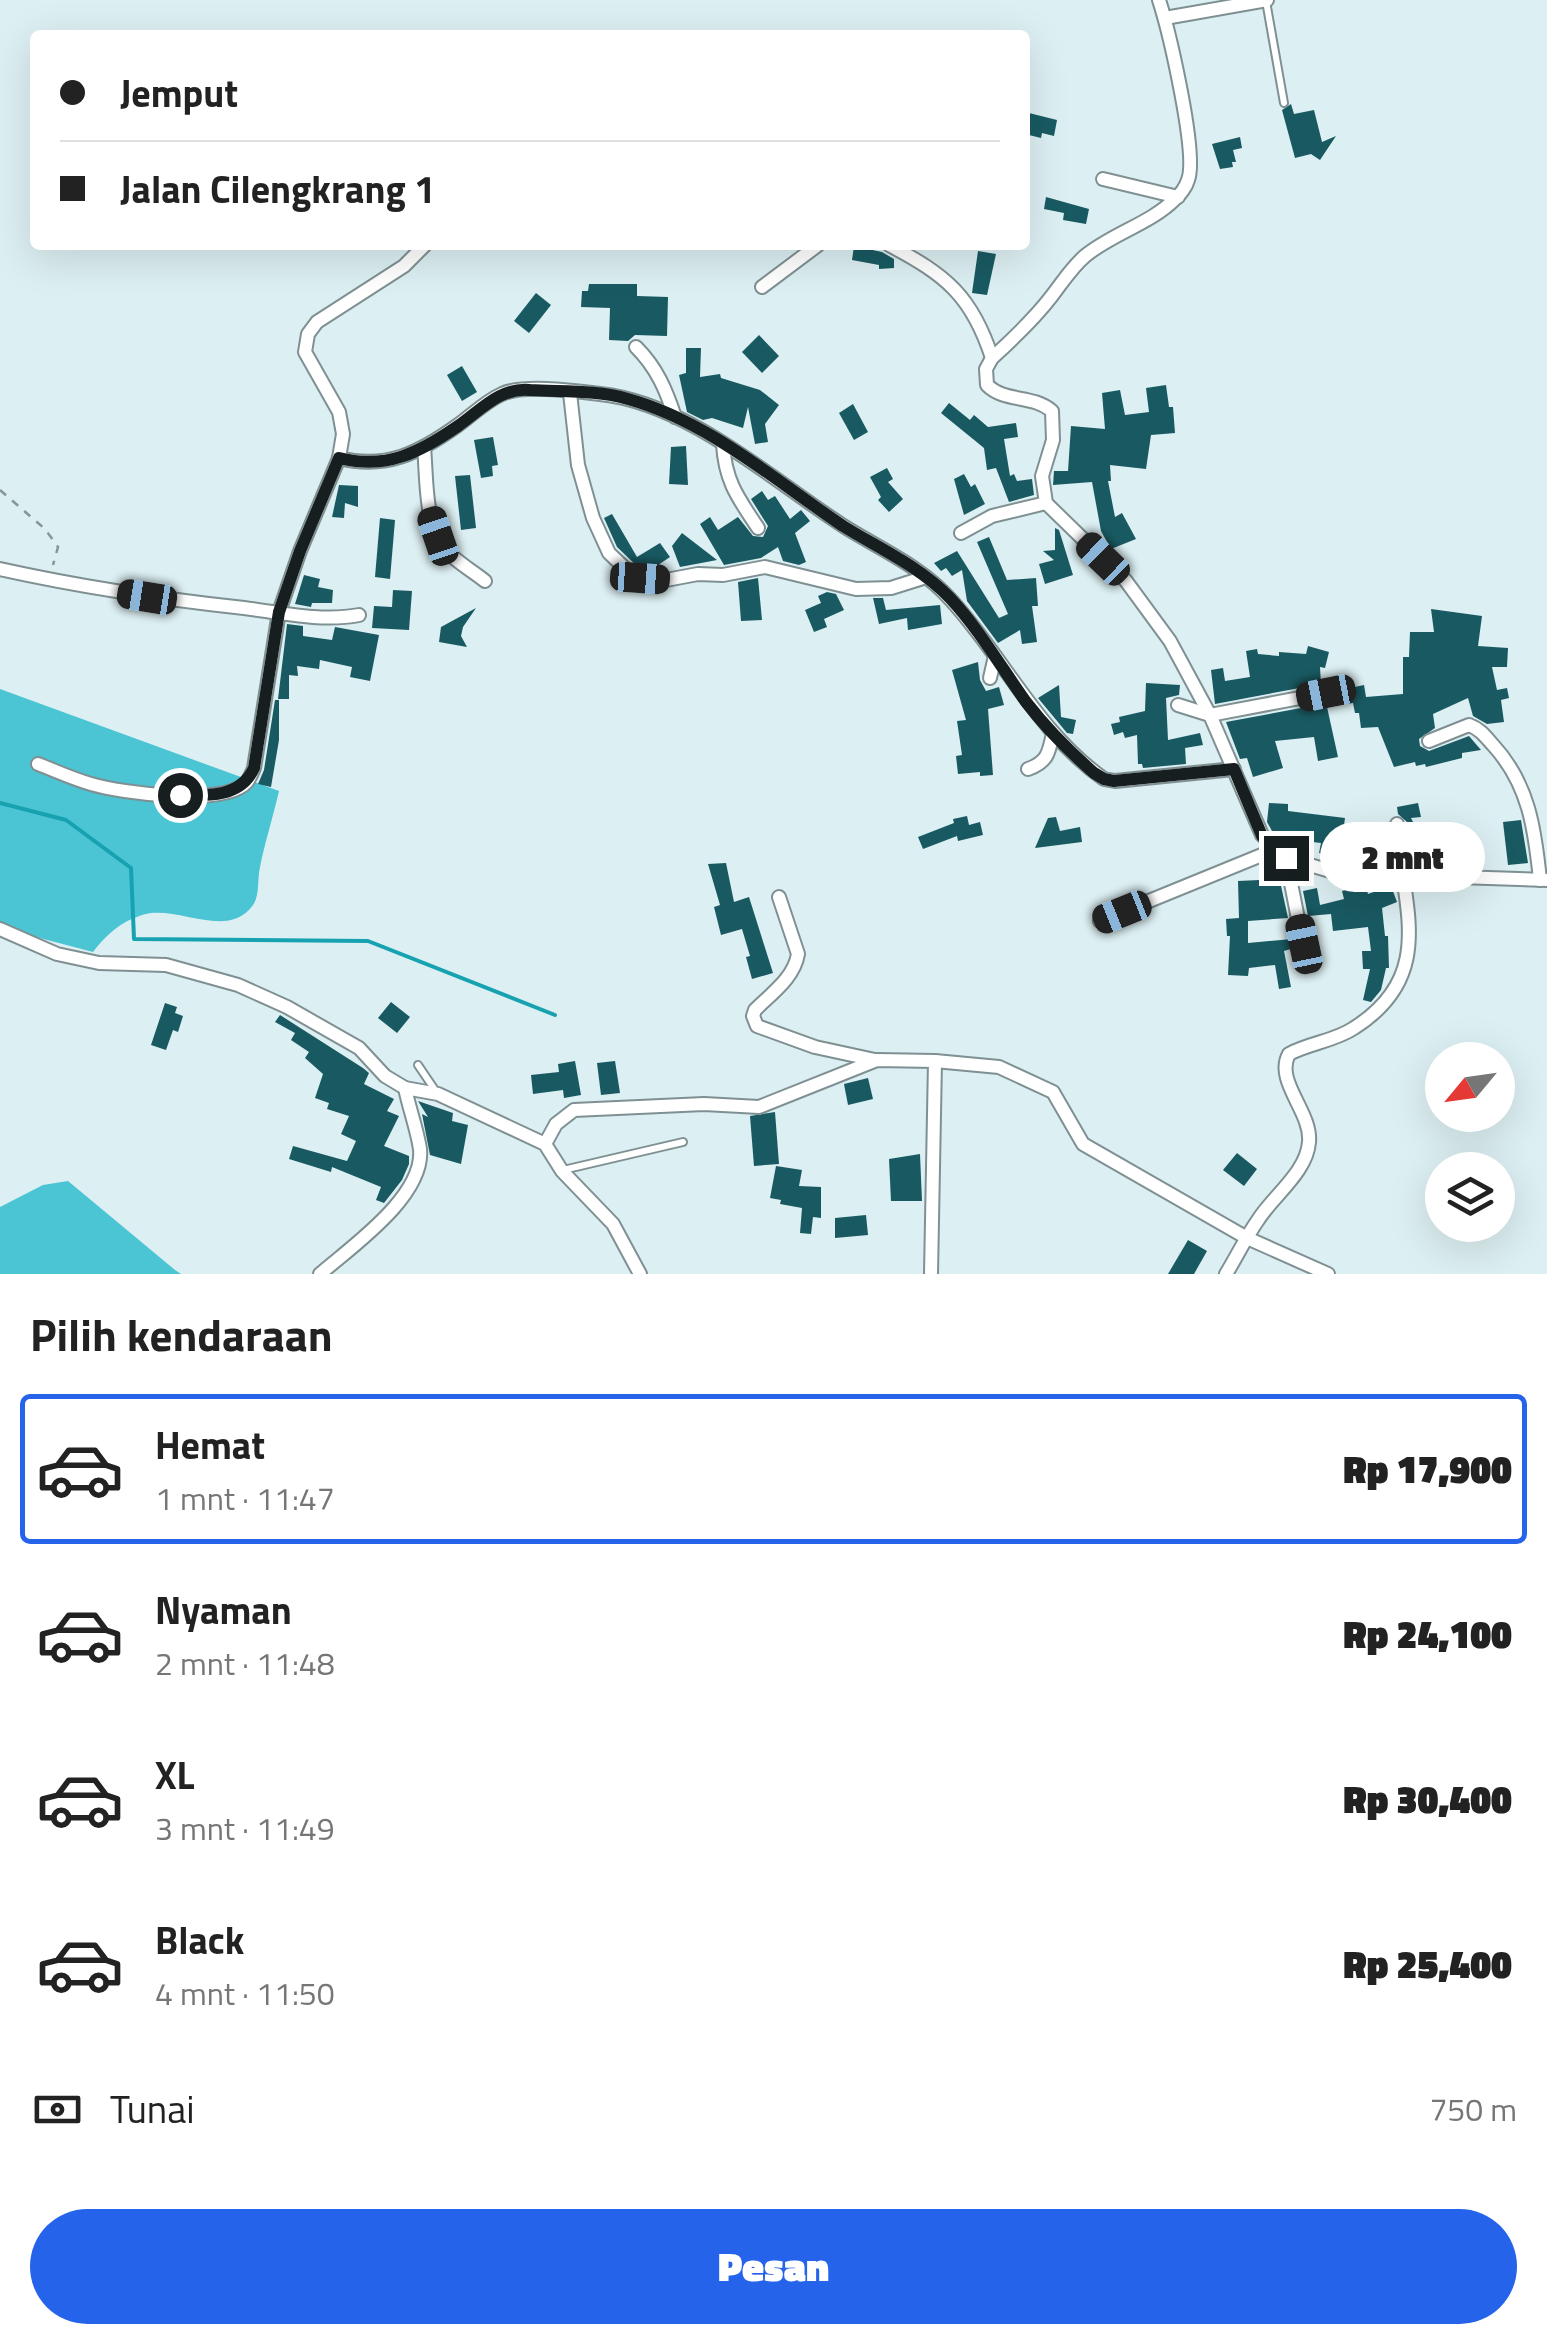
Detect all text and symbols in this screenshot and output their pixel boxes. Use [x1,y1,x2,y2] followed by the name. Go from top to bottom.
[120,64,238,122] text: Jemput
[120,160,435,218] text: Jalan Cilengkrang 1
[414,503,462,569] car
[1071,527,1135,591] car
[609,561,671,595] car
[115,577,179,617] car
[1294,673,1358,713] car
[158,773,203,818] route start
[1321,823,1486,893] callout: 2 mnt
[1361,833,1444,881] text: 2 mnt
[1264,836,1309,881] route end
[1089,887,1155,937] car
[1283,912,1325,976] car
[1425,1042,1515,1132] north arrow
[1425,1042,1515,1242] map controls
[1425,1152,1515,1242] button: layers
[30,1300,333,1368] text: Pilih kendaraan
[155,1416,265,1474] text: Hemat
[35,1424,125,1514] icon: car
[1343,1440,1512,1498] text: Rp 17,900
[155,1474,335,1522] text: 1 mnt · 11:47
[155,1581,292,1639] text: Nyaman
[35,1589,125,1679] icon: car
[1343,1605,1512,1663] text: Rp 24,100
[155,1639,335,1687] text: 2 mnt · 11:48
[155,1746,195,1804] text: XL
[35,1754,125,1844] icon: car
[1343,1770,1512,1828] text: Rp 30,400
[155,1804,335,1852] text: 3 mnt · 11:49
[155,1911,244,1969] text: Black
[35,1919,125,2009] icon: car
[1343,1935,1512,1993] text: Rp 25,400
[155,1969,335,2017] text: 4 mnt · 11:50
[110,2080,195,2138] text: Tunai
[30,2082,85,2137] icon: cash
[1429,2085,1517,2133] text: 750 m
[30,2209,1517,2324] button: Pesan

